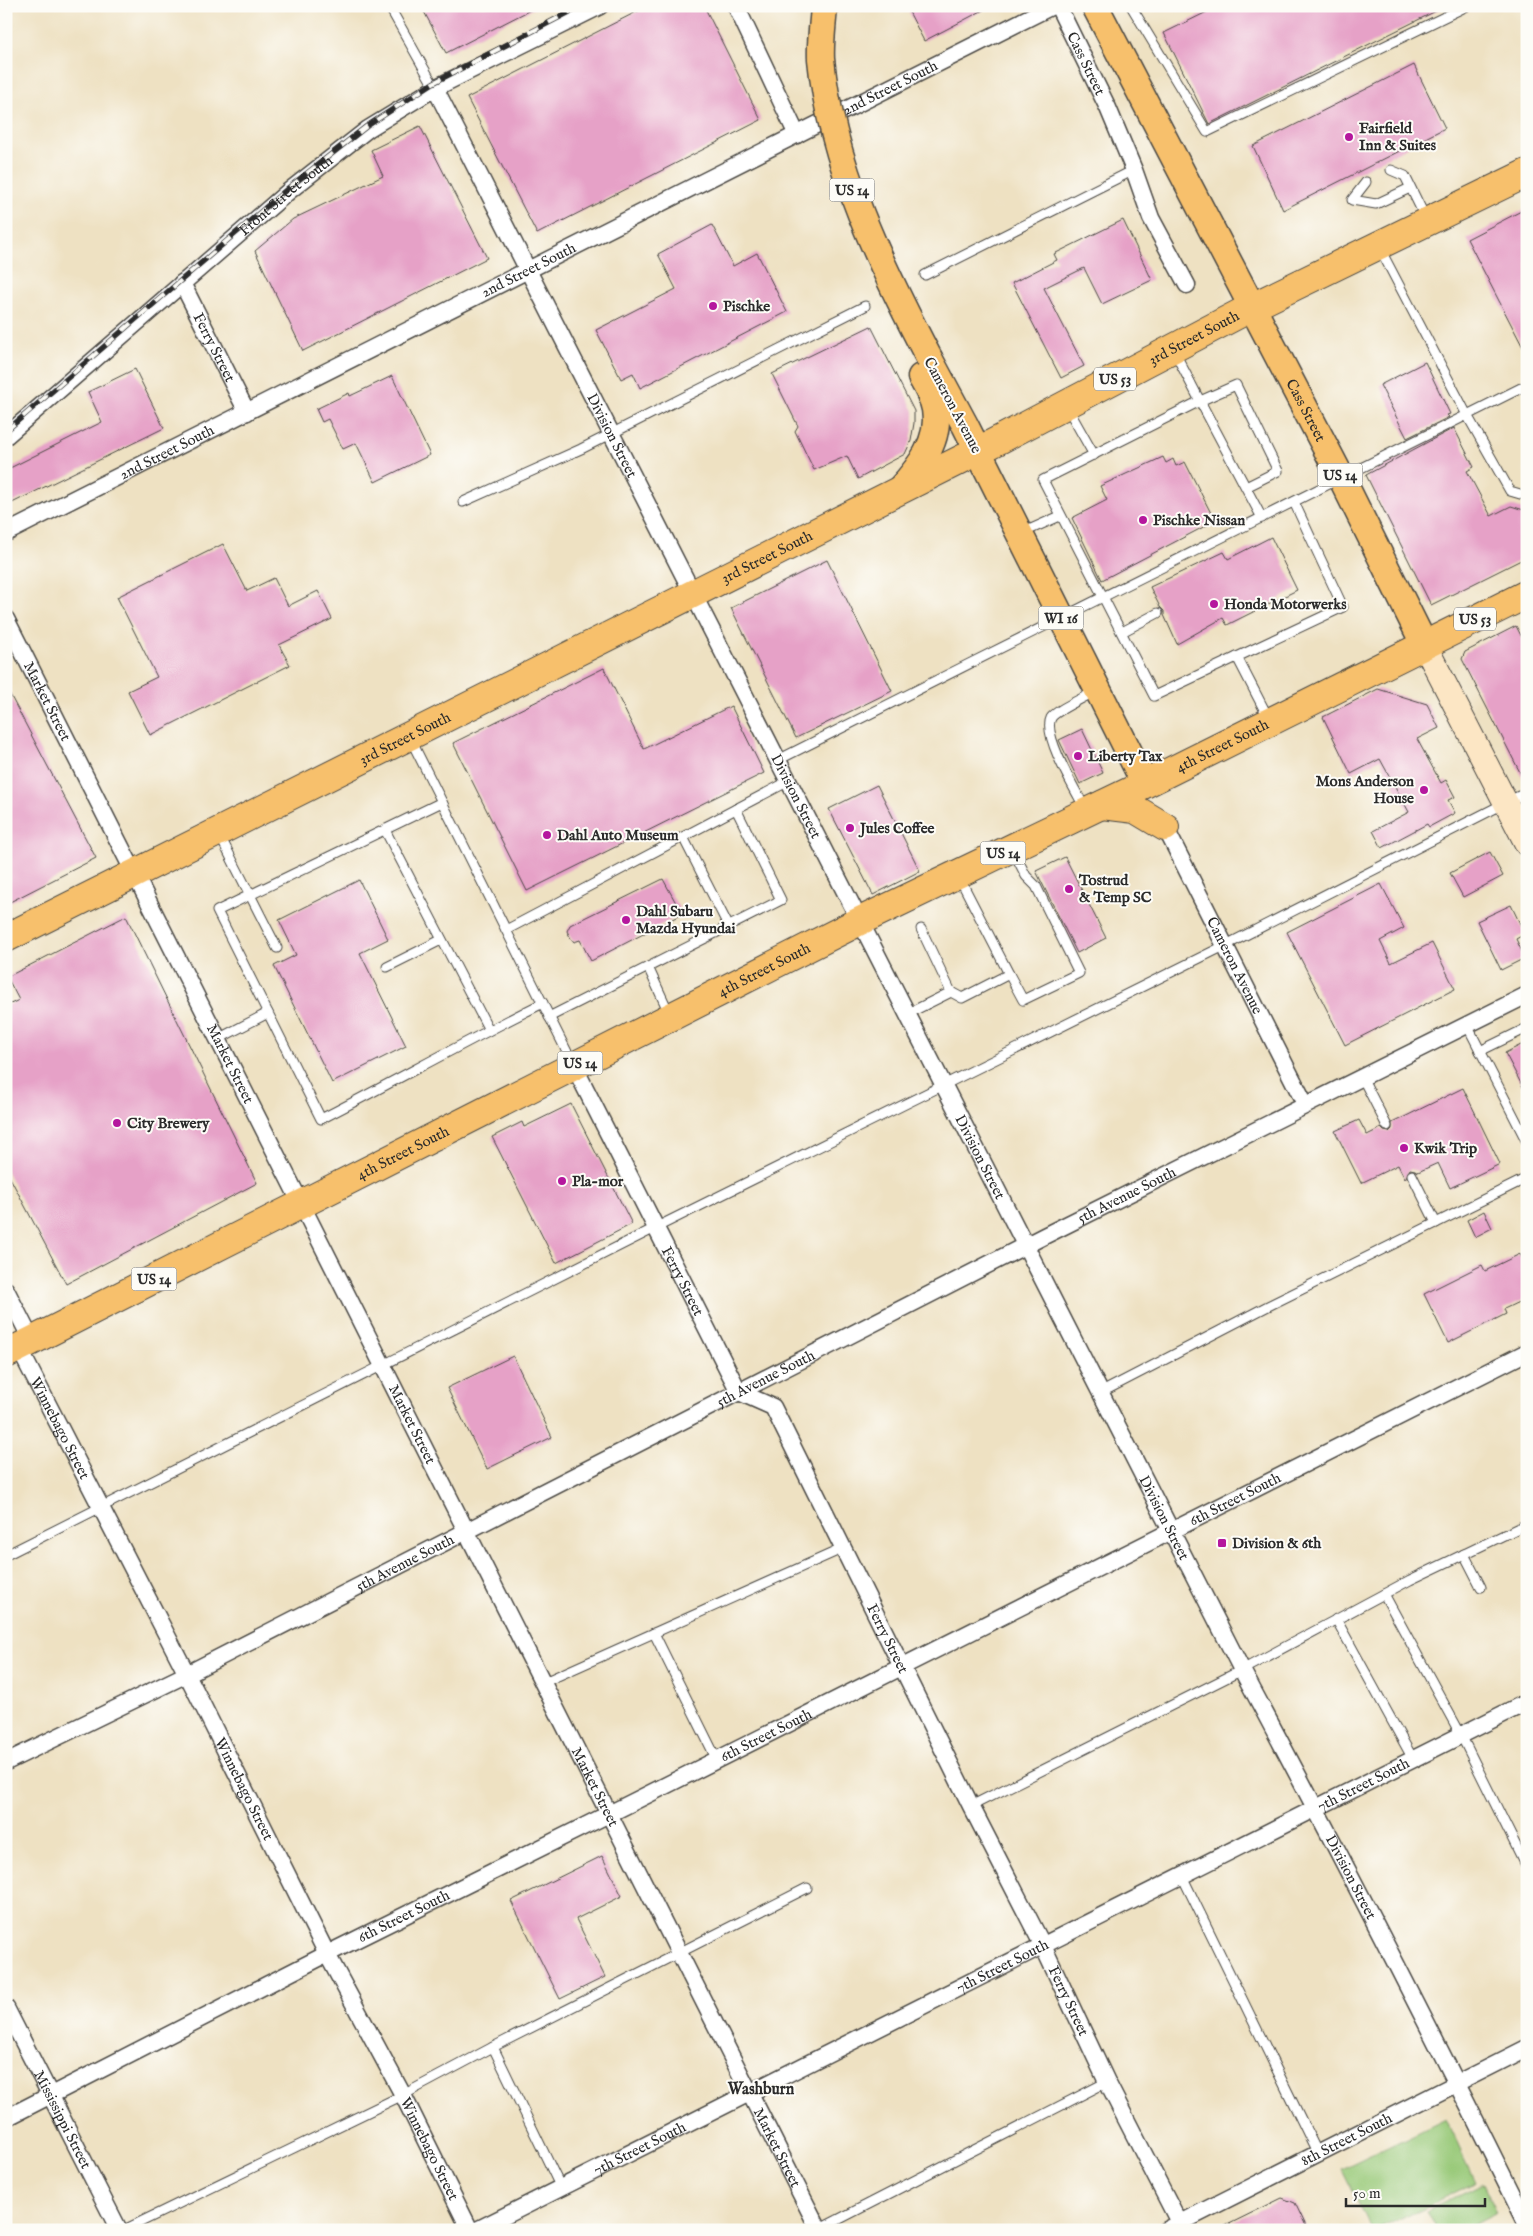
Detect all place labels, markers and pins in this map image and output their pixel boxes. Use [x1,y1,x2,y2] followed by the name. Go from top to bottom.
[1359,119,1437,155] place label: Fairfield Inn & Suites
[1343,131,1355,143] marker: Fairfield Inn & Suites
[723,297,770,316] place label: Pischke
[707,300,719,312] marker: Pischke
[1153,511,1245,530] place label: Pischke Nissan
[1137,514,1149,526] marker: Pischke Nissan
[1224,595,1347,614] place label: Honda Motorwerks
[1208,598,1220,610] marker: Honda Motorwerks
[1088,747,1163,766] place label: Liberty Tax
[1072,750,1084,762] marker: Liberty Tax
[1316,772,1414,808] place label: Mons Anderson House
[1418,784,1430,796] marker: Mons Anderson House
[858,819,935,838] place label: Jules Coffee
[844,822,856,834] marker: Jules Coffee
[557,826,679,845] place label: Dahl Auto Museum
[541,829,553,841] marker: Dahl Auto Museum
[1078,871,1152,907] place label: Tostrud & Temp SC
[1063,883,1075,895] marker: Tostrud & Temp SC
[636,902,736,938] place label: Dahl Subaru Mazda Hyundai
[620,914,632,926] marker: Dahl Subaru Mazda Hyundai
[127,1114,210,1133] place label: City Brewery
[111,1117,123,1129] marker: City Brewery
[1414,1139,1477,1158] place label: Kwik Trip
[1398,1142,1410,1154] marker: Kwik Trip
[572,1172,624,1191] place label: Pla-mor
[556,1175,568,1187] marker: Pla-mor
[1232,1534,1322,1553] place label: Division & 6th
[1216,1537,1228,1549] marker: Division & 6th

